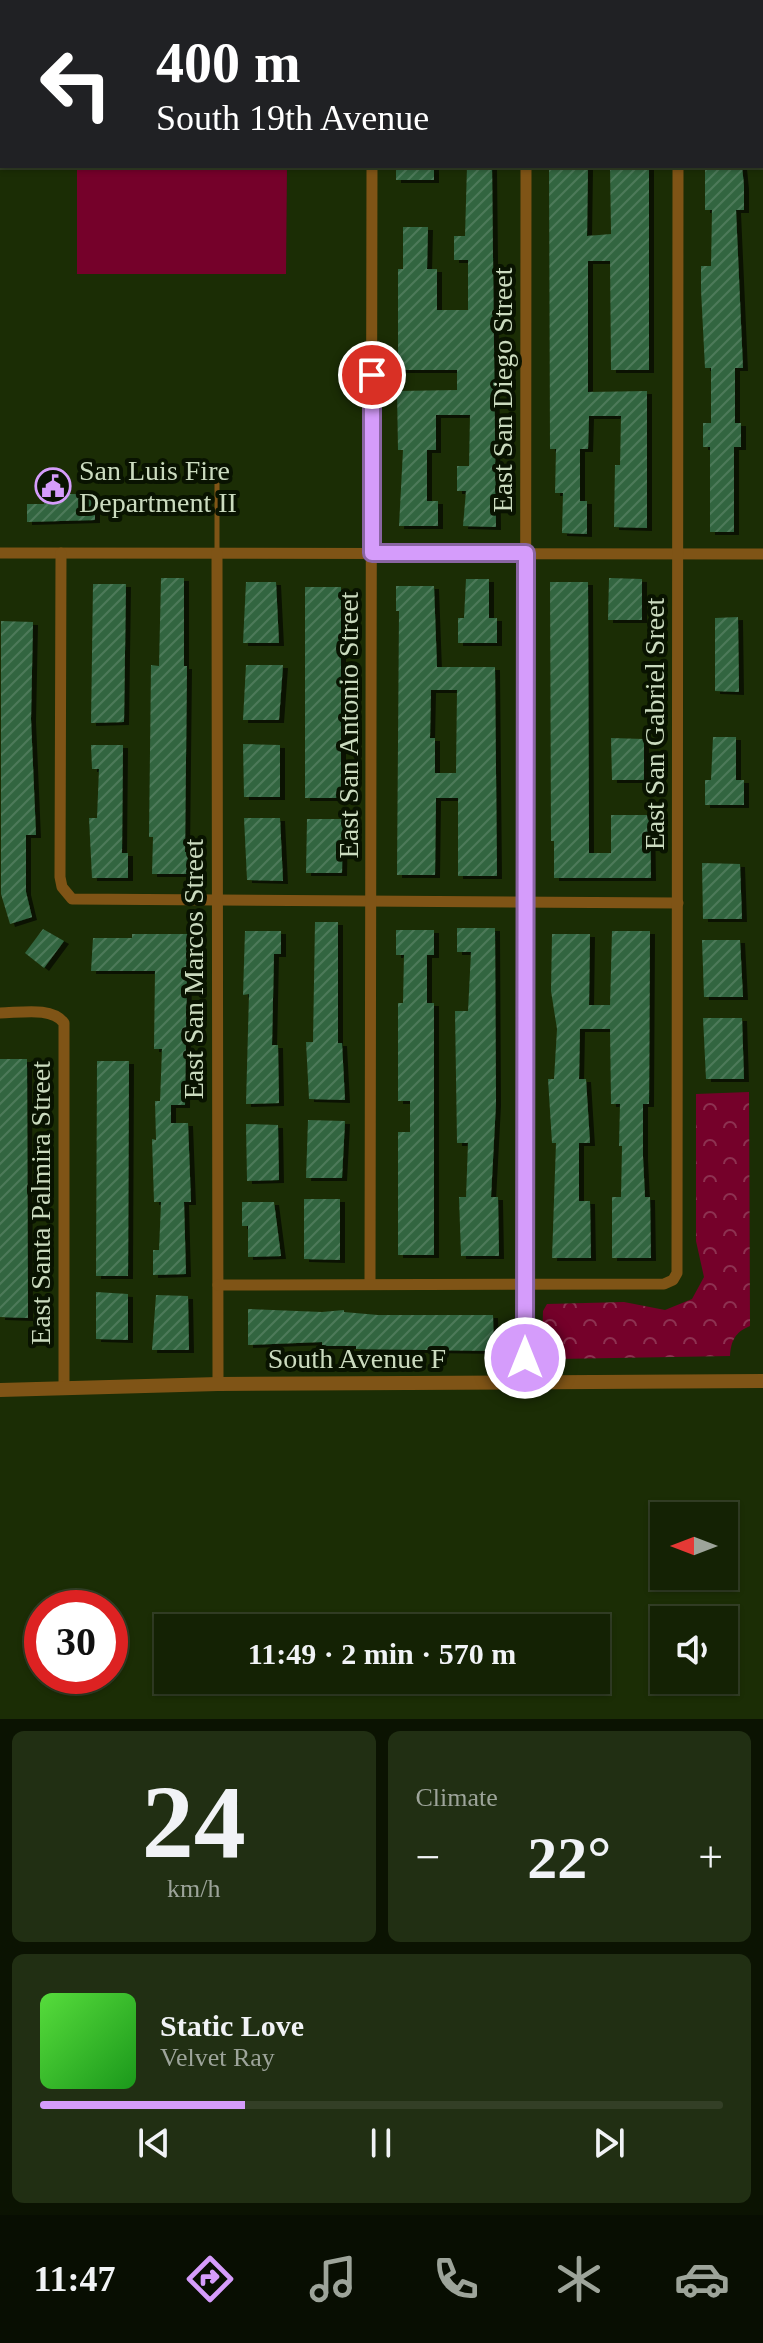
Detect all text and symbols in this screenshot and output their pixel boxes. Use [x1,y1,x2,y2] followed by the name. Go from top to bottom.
[24,32,128,136] icon: left
[156,32,301,94] text: 400 m
[156,98,429,138] text: South 19th Avenue
[487,267,518,512] street label: East San Diego Street
[338,341,406,409] pin
[350,353,394,397] icon: arrive
[79,455,237,518] place label: San Luis Fire Department II
[34,467,72,505] public building icon: San Luis Fire Department II
[333,591,364,858] street label: East San Antonio Street
[639,597,670,850] street label: East San Gabriel Sreet
[178,839,209,1099] street label: East San Marcos Street
[25,1061,56,1345] street label: East Santa Palmira Street
[483,1316,567,1400] position arrow
[268,1343,446,1374] street label: South Avenue F
[650,1502,738,1590] north arrow
[650,1502,738,1694] map controls
[24,1590,128,1694] speed limit sign: 30
[650,1606,738,1694] button: sound
[248,1637,516,1670] text: 11:49 · 2 min · 570 m
[142,1764,246,1879] text: 24
[416,1783,498,1812] text: Climate
[527,1825,611,1891] text: 22°
[416,1833,440,1882] text: −
[698,1833,723,1882] text: +
[167,1874,220,1903] text: km/h
[160,2009,304,2042] text: Static Love
[160,2043,275,2072] text: Velvet Ray
[132,2121,176,2165] icon: previous
[359,2121,403,2165] icon: pause
[587,2121,631,2165] icon: next
[182,2251,238,2307] icon: directions
[305,2251,361,2307] icon: music
[428,2251,484,2307] icon: phone
[551,2251,607,2307] icon: climate
[674,2251,730,2307] icon: car
[33,2259,115,2299] text: 11:47

